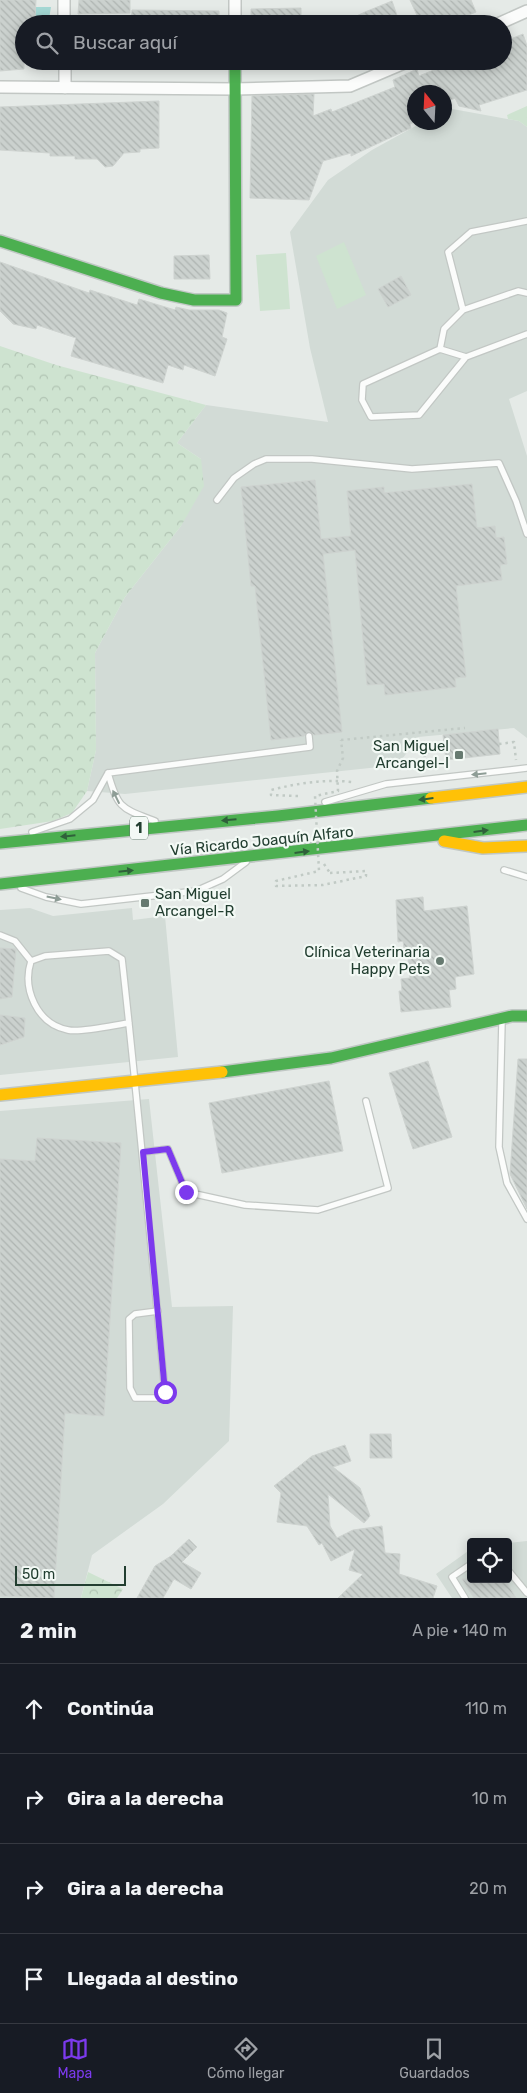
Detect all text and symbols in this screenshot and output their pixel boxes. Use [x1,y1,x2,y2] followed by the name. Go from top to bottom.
[15,15,512,70] search box
[33,29,61,57] icon: search
[73,31,177,54] text: Buscar aquí
[407,85,452,130] north arrow
[373,737,449,772] place label: San Miguel Arcangel-I
[453,749,465,761] marker: San Miguel Arcangel-I
[470,770,486,778] one-way arrow
[112,789,121,804] one-way arrow
[418,795,434,803] one-way arrow
[130,816,148,840] road number: 1
[221,817,237,825] one-way arrow
[169,822,355,860] street label: Vía Ricardo Joaquín Alfaro
[473,827,489,835] one-way arrow
[59,832,75,840] one-way arrow
[294,848,310,856] one-way arrow
[118,867,134,875] one-way arrow
[155,885,234,920] place label: San Miguel Arcangel-R
[46,894,62,902] one-way arrow
[139,897,151,909] marker: San Miguel Arcangel-R
[304,943,430,978] place label: Clínica Veterinaria Happy Pets
[434,955,446,967] marker: Clínica Veterinaria Happy Pets
[175,1181,198,1204] route end
[154,1381,177,1404] route start
[467,1538,512,1583] map controls
[467,1538,512,1583] button: locate
[15,1563,126,1586] scale bar
[22,1566,55,1583] text: 50 m
[20,1618,77,1643] text: 2 min
[412,1621,507,1640] text: A pie · 140 m
[20,1695,48,1723] icon: ahead
[67,1697,154,1720] text: Continúa
[465,1699,507,1718] text: 110 m
[20,1785,48,1813] icon: right
[67,1787,224,1810] text: Gira a la derecha
[472,1789,507,1808] text: 10 m
[20,1875,48,1903] icon: right
[67,1877,224,1900] text: Gira a la derecha
[469,1879,507,1898] text: 20 m
[20,1965,48,1993] icon: arrive
[67,1967,238,1990] text: Llegada al destino
[57,2035,92,2082] tab: Mapa
[207,2035,284,2082] tab: Cómo llegar
[399,2035,470,2082] tab: Guardados

